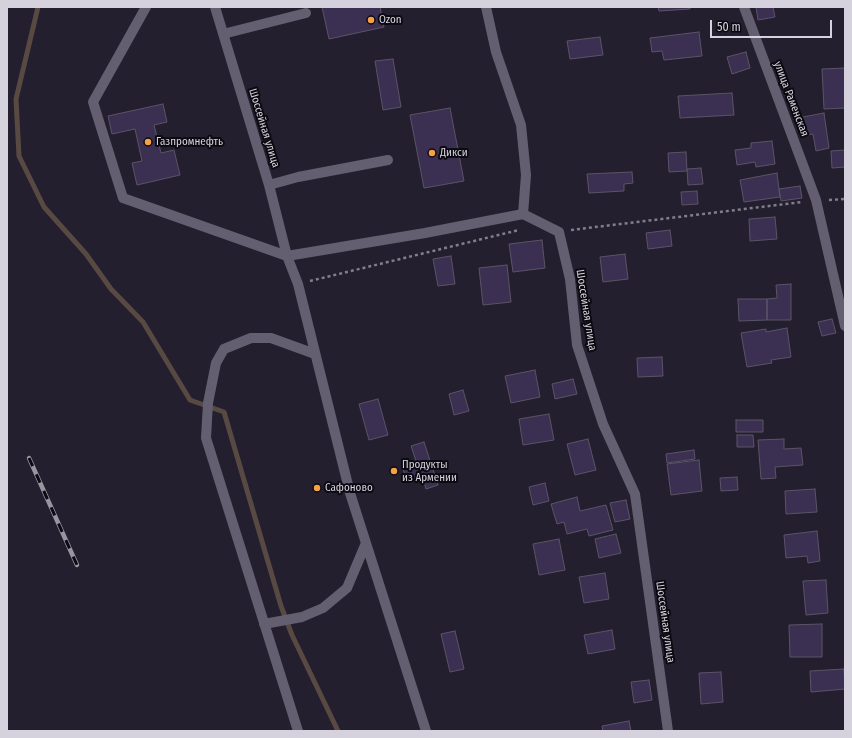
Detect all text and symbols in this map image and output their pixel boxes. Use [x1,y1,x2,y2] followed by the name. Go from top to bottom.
[712,12,834,38] scale bar
[379,13,402,27] place label: Ozon
[366,15,376,25] marker: Ozon
[717,20,741,34] text: 50 m
[771,60,811,138] street label: улица Раменская
[246,87,282,169] street label: Шоссейная улица
[156,135,223,149] place label: Газпромнефть
[143,137,153,147] marker: Газпромнефть
[440,146,468,160] place label: Дикси
[427,148,437,158] marker: Дикси
[573,268,599,352] street label: Шоссейная улица
[402,458,457,484] place label: Продукты из Армении
[389,466,399,476] marker: Продукты из Армении
[325,481,373,495] place label: Сафоново
[312,483,322,493] marker: Сафоново
[653,580,677,664] street label: Шоссейная улица

